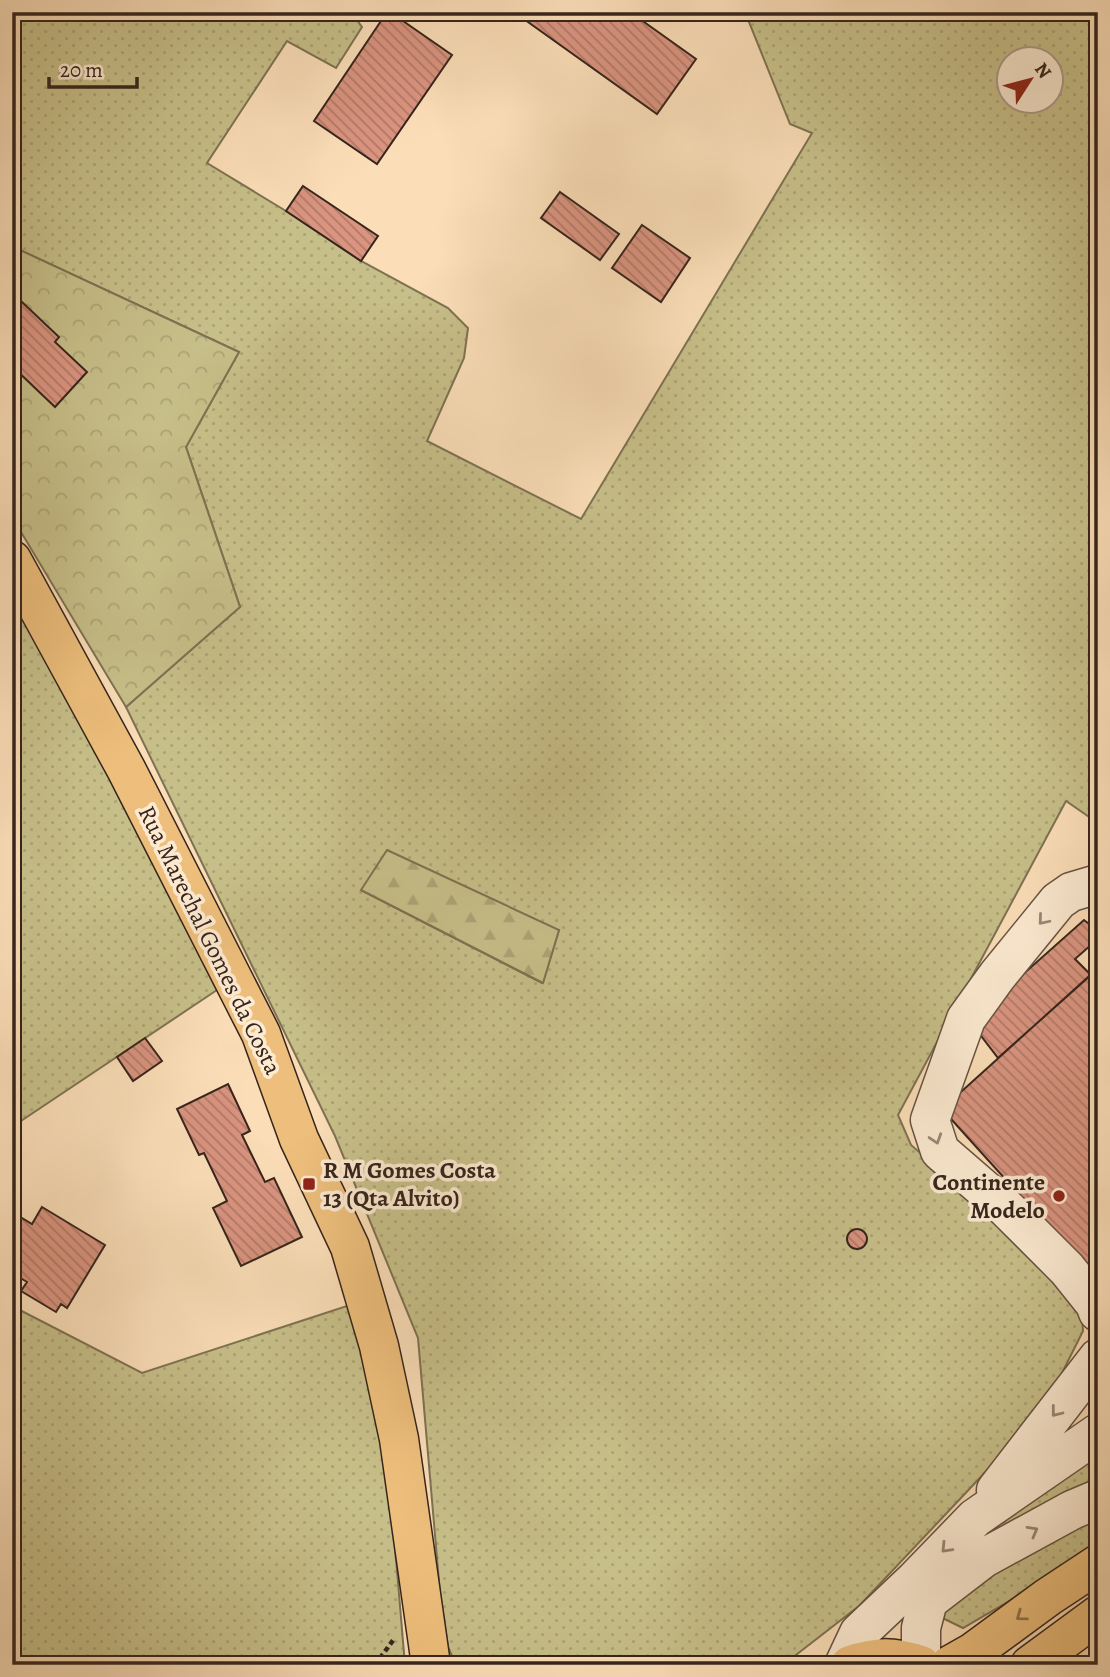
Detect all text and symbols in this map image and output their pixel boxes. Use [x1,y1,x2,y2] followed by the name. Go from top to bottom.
[49,46,136,90] scale bar
[995,46,1064,116] north arrow
[60,56,103,84] text: 20 m
[1028,57,1058,84] text: N
[131,800,289,1080] street label: Rua Marechal Gomes da Costa
[1038,912,1051,925] one-way arrow
[928,1132,942,1144] one-way arrow
[323,1154,496,1214] place label: R M Gomes Costa 13 (Qta Alvito)
[933,1166,1045,1226] place label: Continente Modelo
[301,1176,317,1192] marker: R M Gomes Costa 13 (Qta Alvito)
[1051,1188,1067,1204] marker: Continente Modelo
[1051,1405,1064,1417] one-way arrow
[1026,1526,1038,1540] one-way arrow
[941,1540,954,1553] one-way arrow
[1016,1608,1029,1621] one-way arrow

